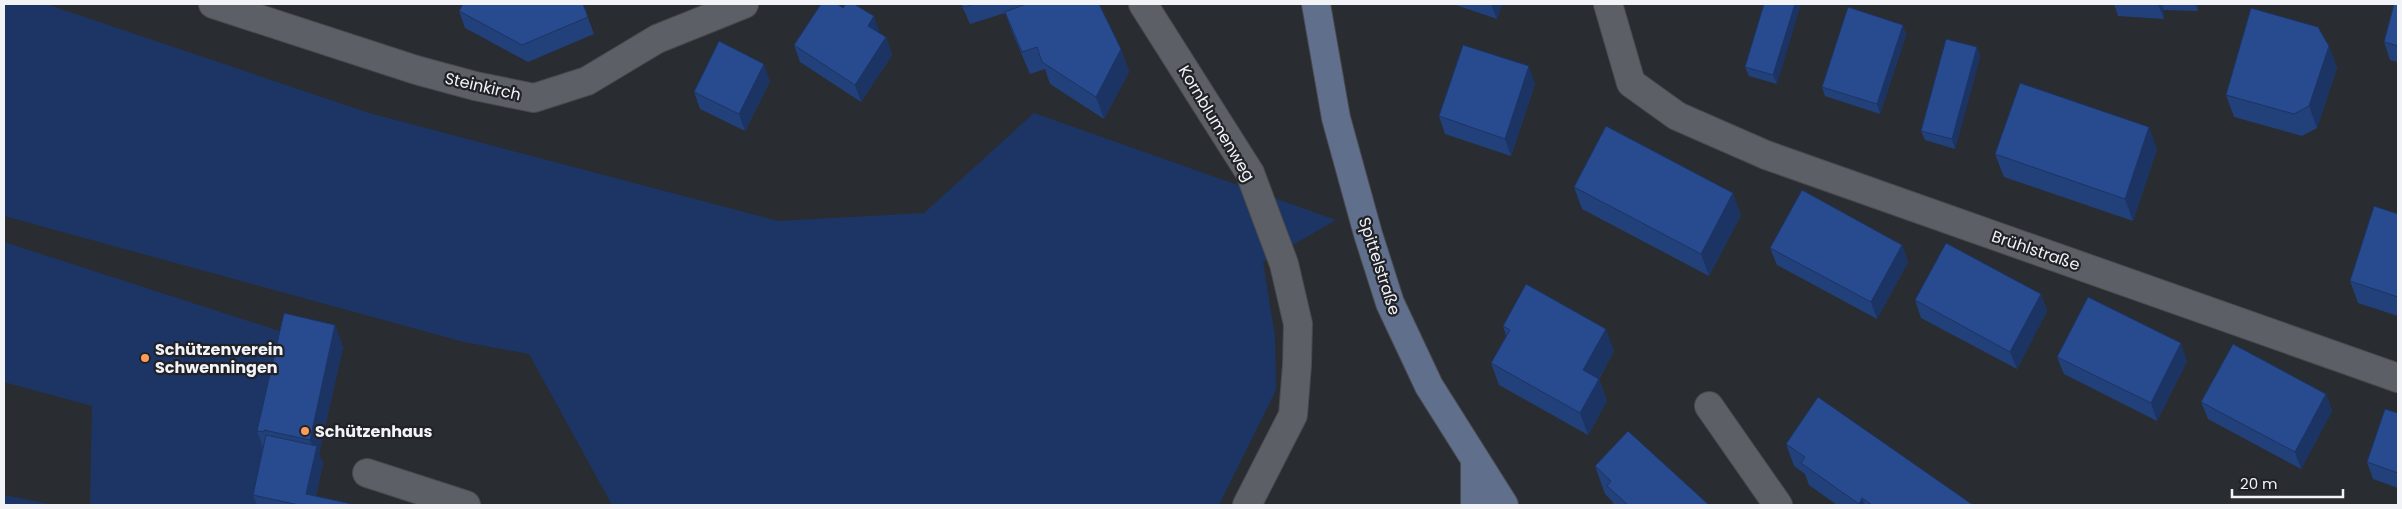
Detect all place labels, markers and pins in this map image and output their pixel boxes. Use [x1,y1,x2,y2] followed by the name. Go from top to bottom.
[155,338,283,379] place label: Schützenverein Schwenningen
[139,352,151,364] marker: Schützenverein Schwenningen
[315,420,433,443] place label: Schützenhaus
[299,425,311,437] marker: Schützenhaus

